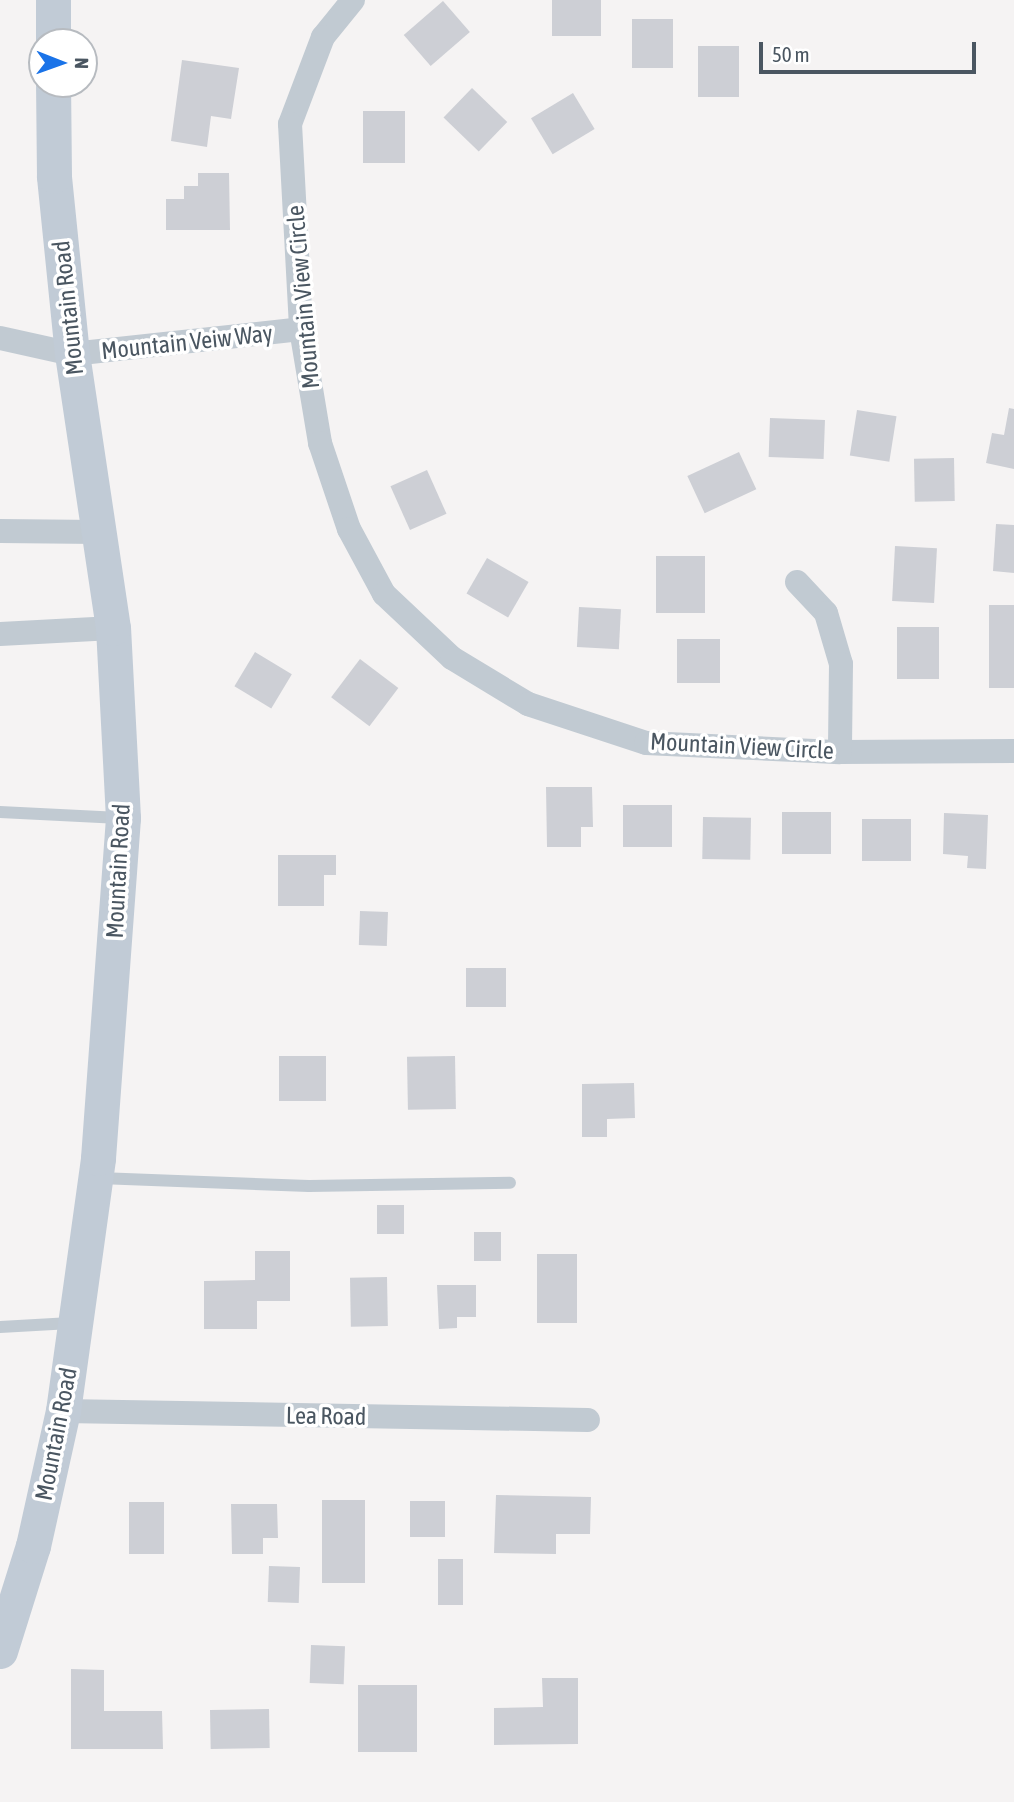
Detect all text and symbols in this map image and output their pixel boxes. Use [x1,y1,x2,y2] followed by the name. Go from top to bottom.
[28,28,98,98] north arrow
[762,28,979,72] scale bar
[772,42,810,66] text: 50 m
[71,58,93,69] text: N
[281,204,325,390] street label: Mountain View Circle
[47,239,89,377] street label: Mountain Road
[100,319,274,365] street label: Mountain Veiw Way
[649,727,835,765] street label: Mountain View Circle
[100,803,136,939] street label: Mountain Road
[29,1365,83,1503] street label: Mountain Road
[286,1401,366,1431] street label: Lea Road

